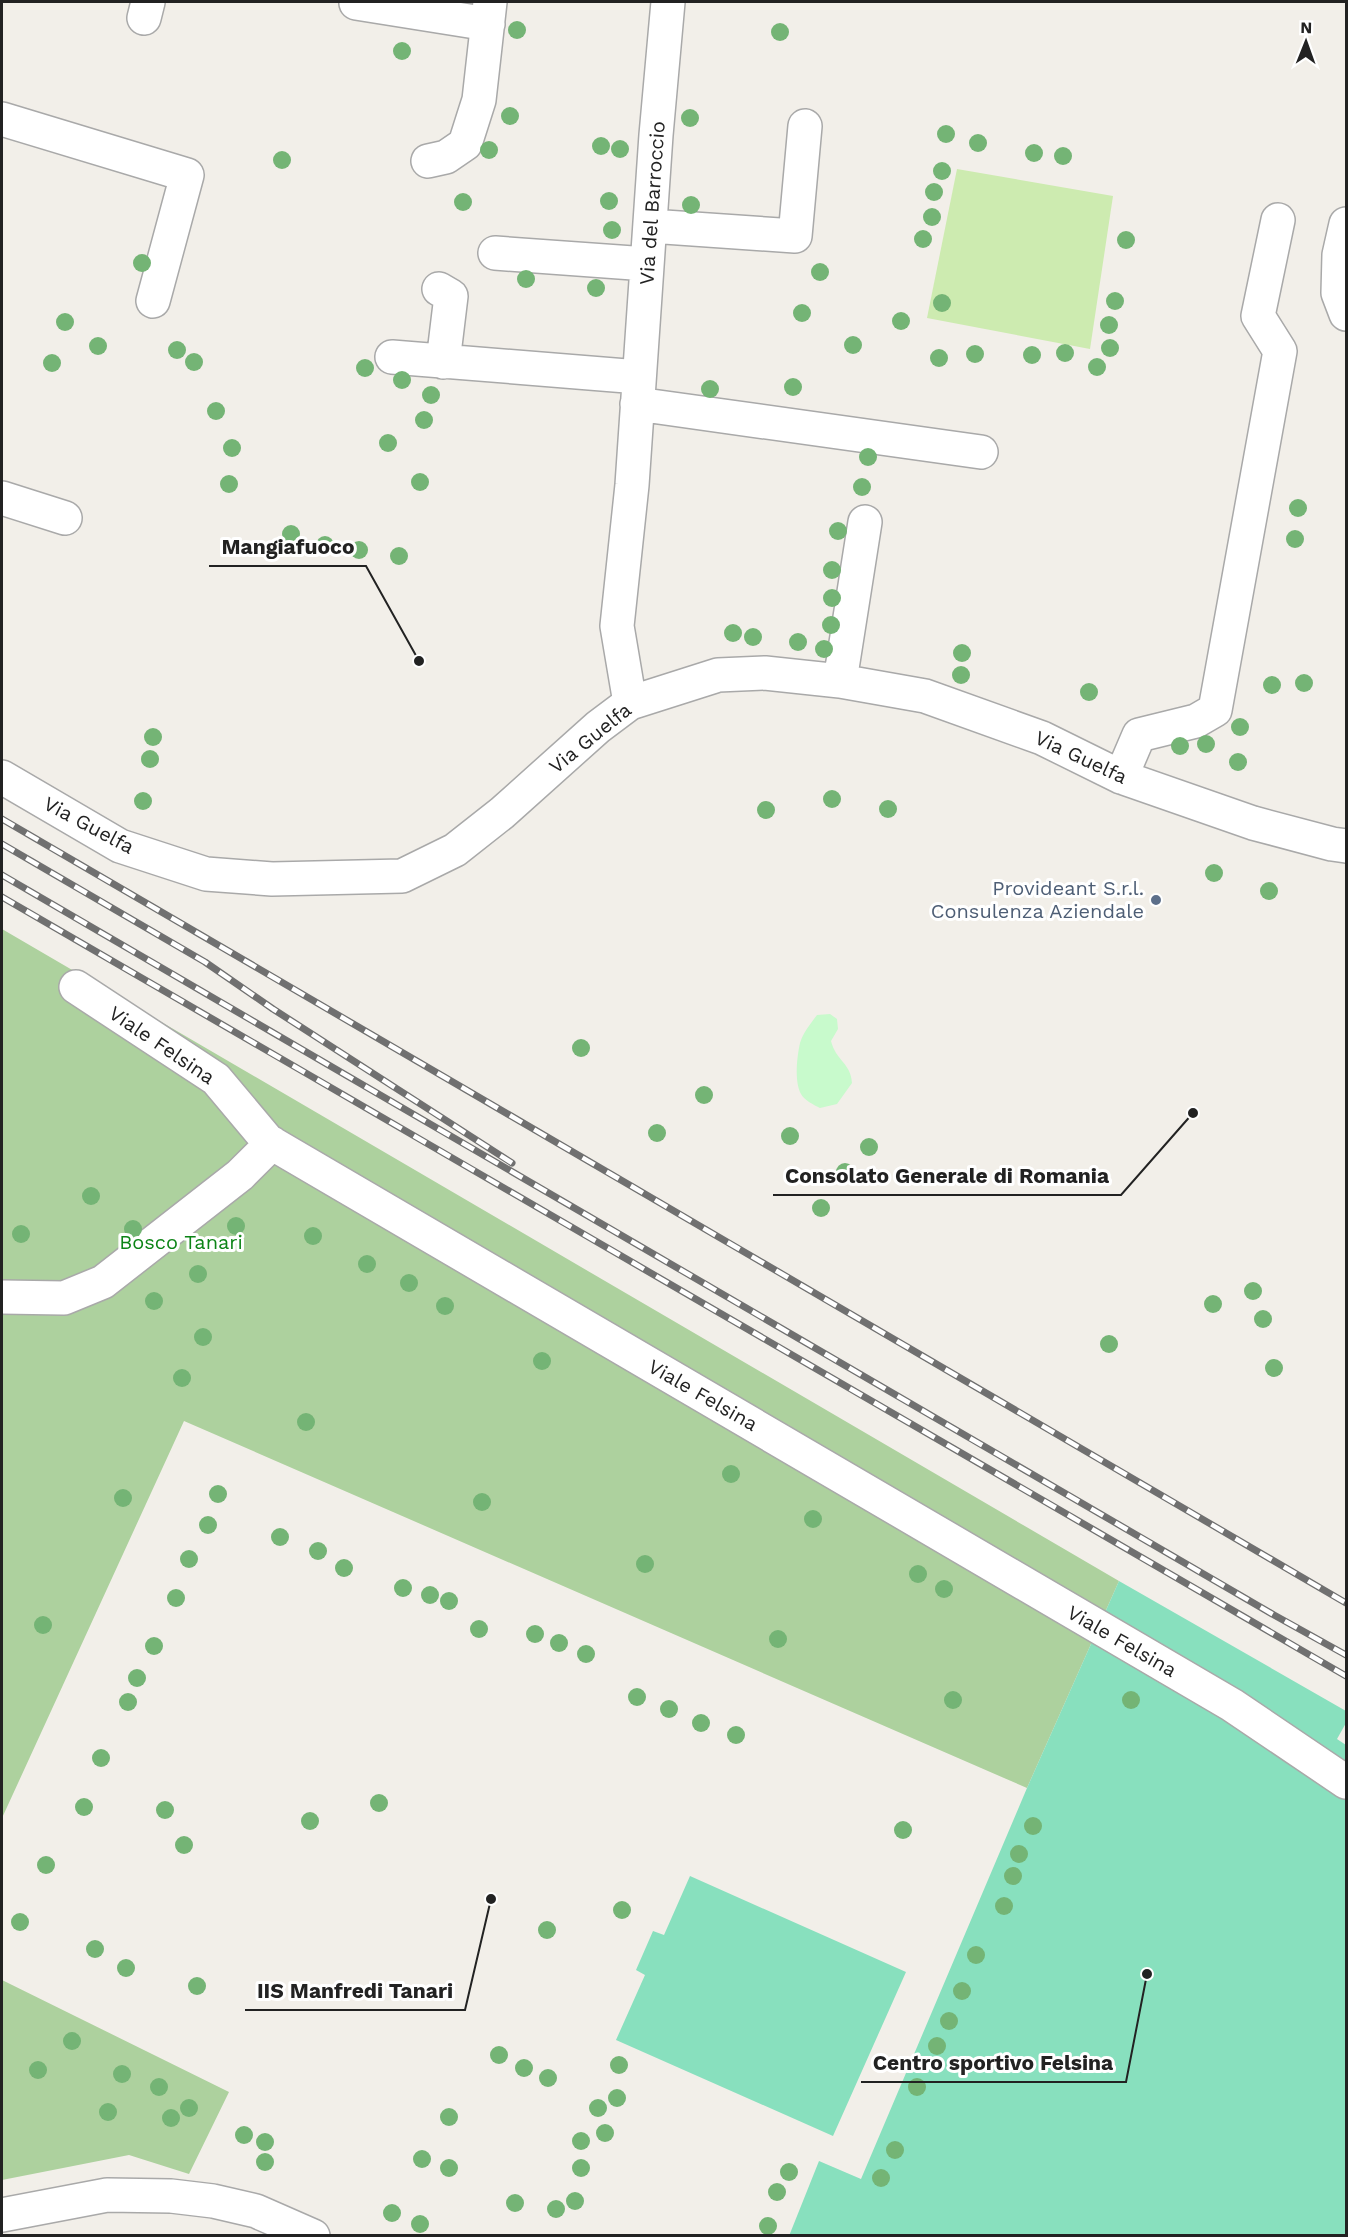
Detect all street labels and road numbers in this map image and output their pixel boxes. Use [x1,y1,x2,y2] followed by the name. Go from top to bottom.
[634,120,670,286] street label: Via del Barroccio
[544,698,636,778] street label: Via Guelfa
[1031,725,1131,789] street label: Via Guelfa
[40,791,138,859] street label: Via Guelfa
[105,1001,219,1089] street label: Viale Felsina
[644,1354,762,1436] street label: Viale Felsina
[1063,1600,1181,1682] street label: Viale Felsina

